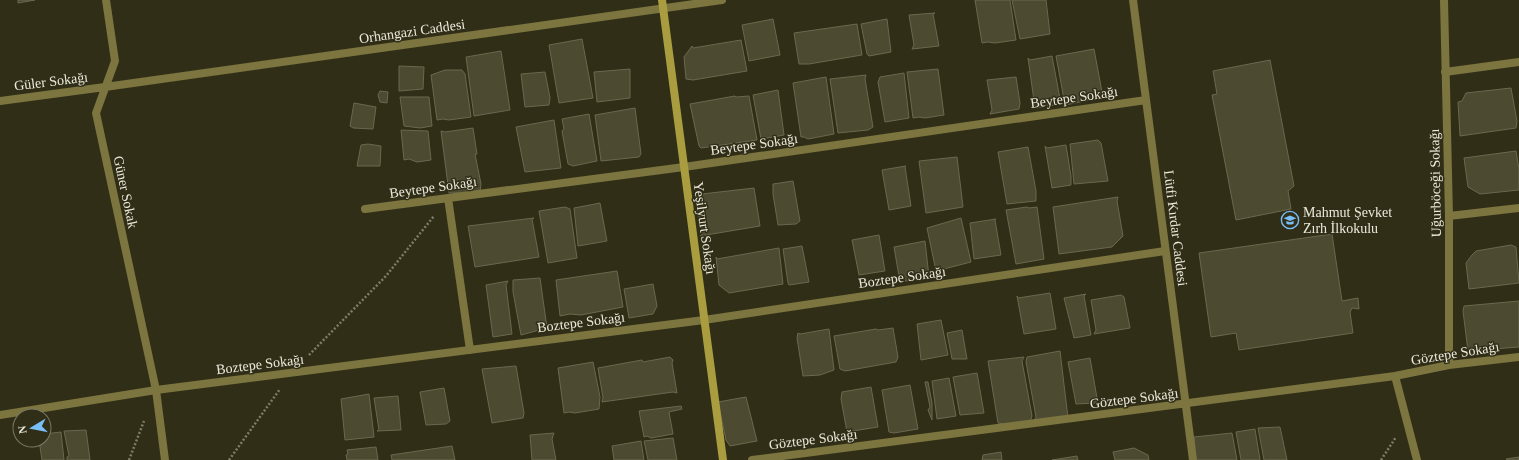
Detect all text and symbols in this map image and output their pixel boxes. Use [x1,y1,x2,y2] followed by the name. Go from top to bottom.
[358,17,466,46] street label: Orhangazi Caddesi
[13,70,89,93] street label: Güler Sokağı
[1029,84,1119,111] street label: Beytepe Sokağı
[1427,129,1444,237] street label: Uğurböceği Sokağı
[709,131,799,158] street label: Beytepe Sokağı
[111,155,140,230] street label: Güner Sokak
[1161,169,1190,287] street label: Lütfi Kırdar Caddesi
[388,174,478,201] street label: Beytepe Sokağı
[691,181,718,275] street label: Yeşilyurt Sokağı
[1303,205,1392,236] place label: Mahmut Şevket Zırh İlkokulu
[1280,210,1300,230] school or university icon: Mahmut Şevket Zırh İlkokulu
[857,264,947,291] street label: Boztepe Sokağı
[536,310,626,335] street label: Boztepe Sokağı
[1410,339,1500,368] street label: Göztepe Sokağı
[215,352,305,377] street label: Boztepe Sokağı
[1089,386,1179,411] street label: Göztepe Sokağı
[12,408,52,448] north arrow
[16,425,29,435] text: N
[768,427,858,452] street label: Göztepe Sokağı

